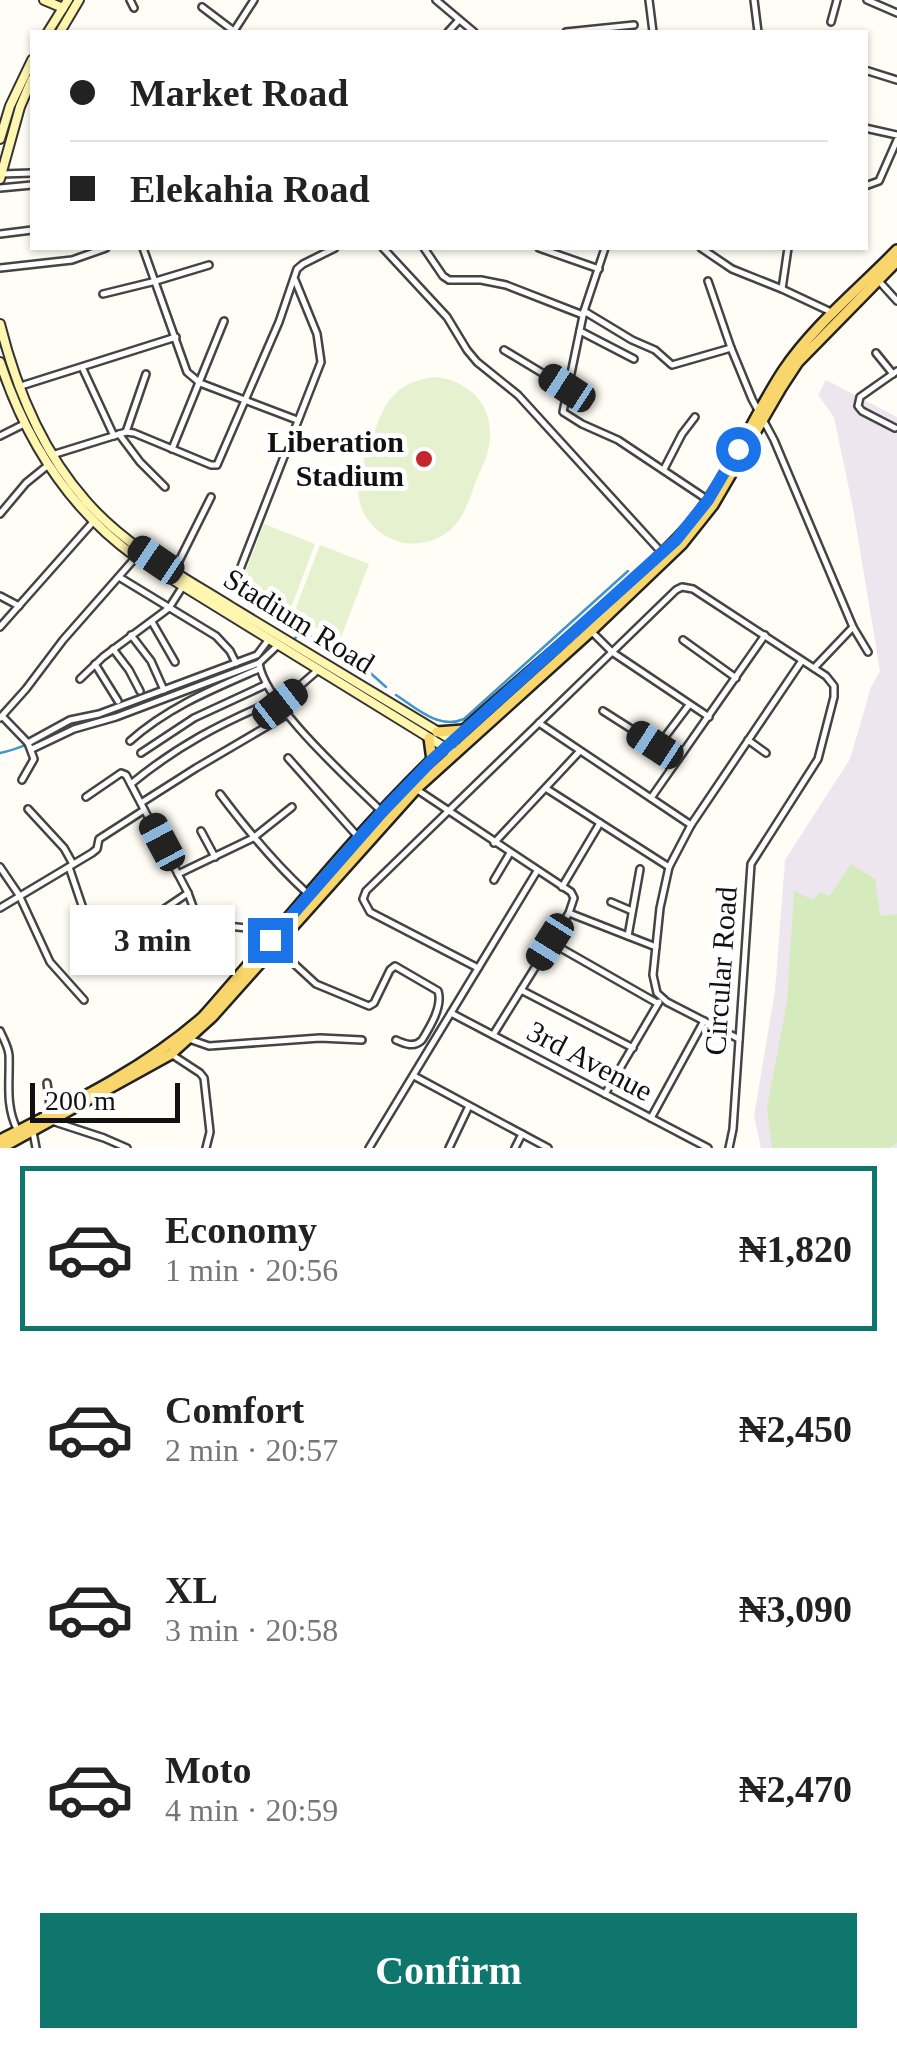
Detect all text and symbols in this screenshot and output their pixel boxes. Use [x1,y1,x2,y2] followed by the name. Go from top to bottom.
[130,72,348,114] text: Market Road
[130,168,370,210] text: Elekahia Road
[534,359,600,417] car
[267,425,404,492] place label: Liberation Stadium
[716,427,761,472] route start
[413,448,435,470] marker: Liberation Stadium
[123,531,189,589] car
[218,561,380,680] street label: Stadium Road
[247,674,313,734] car
[622,716,688,774] car
[135,808,189,876] car
[698,885,743,1056] street label: Circular Road
[70,905,235,975] callout: 3 min
[521,909,579,975] car
[248,918,293,963] route end
[114,922,191,958] text: 3 min
[522,1014,658,1107] street label: 3rd Avenue
[30,1078,180,1122] scale bar
[45,1085,116,1116] text: 200 m
[45,1204,135,1294] icon: car
[165,1209,317,1251] text: Economy
[739,1228,852,1270] text: ₦1,820
[165,1252,338,1288] text: 1 min · 20:56
[45,1384,135,1474] icon: car
[165,1389,304,1431] text: Comfort
[739,1408,852,1450] text: ₦2,450
[165,1432,338,1468] text: 2 min · 20:57
[45,1564,135,1654] icon: car
[165,1569,218,1611] text: XL
[739,1588,852,1630] text: ₦3,090
[165,1612,338,1648] text: 3 min · 20:58
[45,1744,135,1834] icon: car
[165,1749,252,1791] text: Moto
[739,1768,852,1810] text: ₦2,470
[165,1792,338,1828] text: 4 min · 20:59
[40,1913,857,2028] button: Confirm

